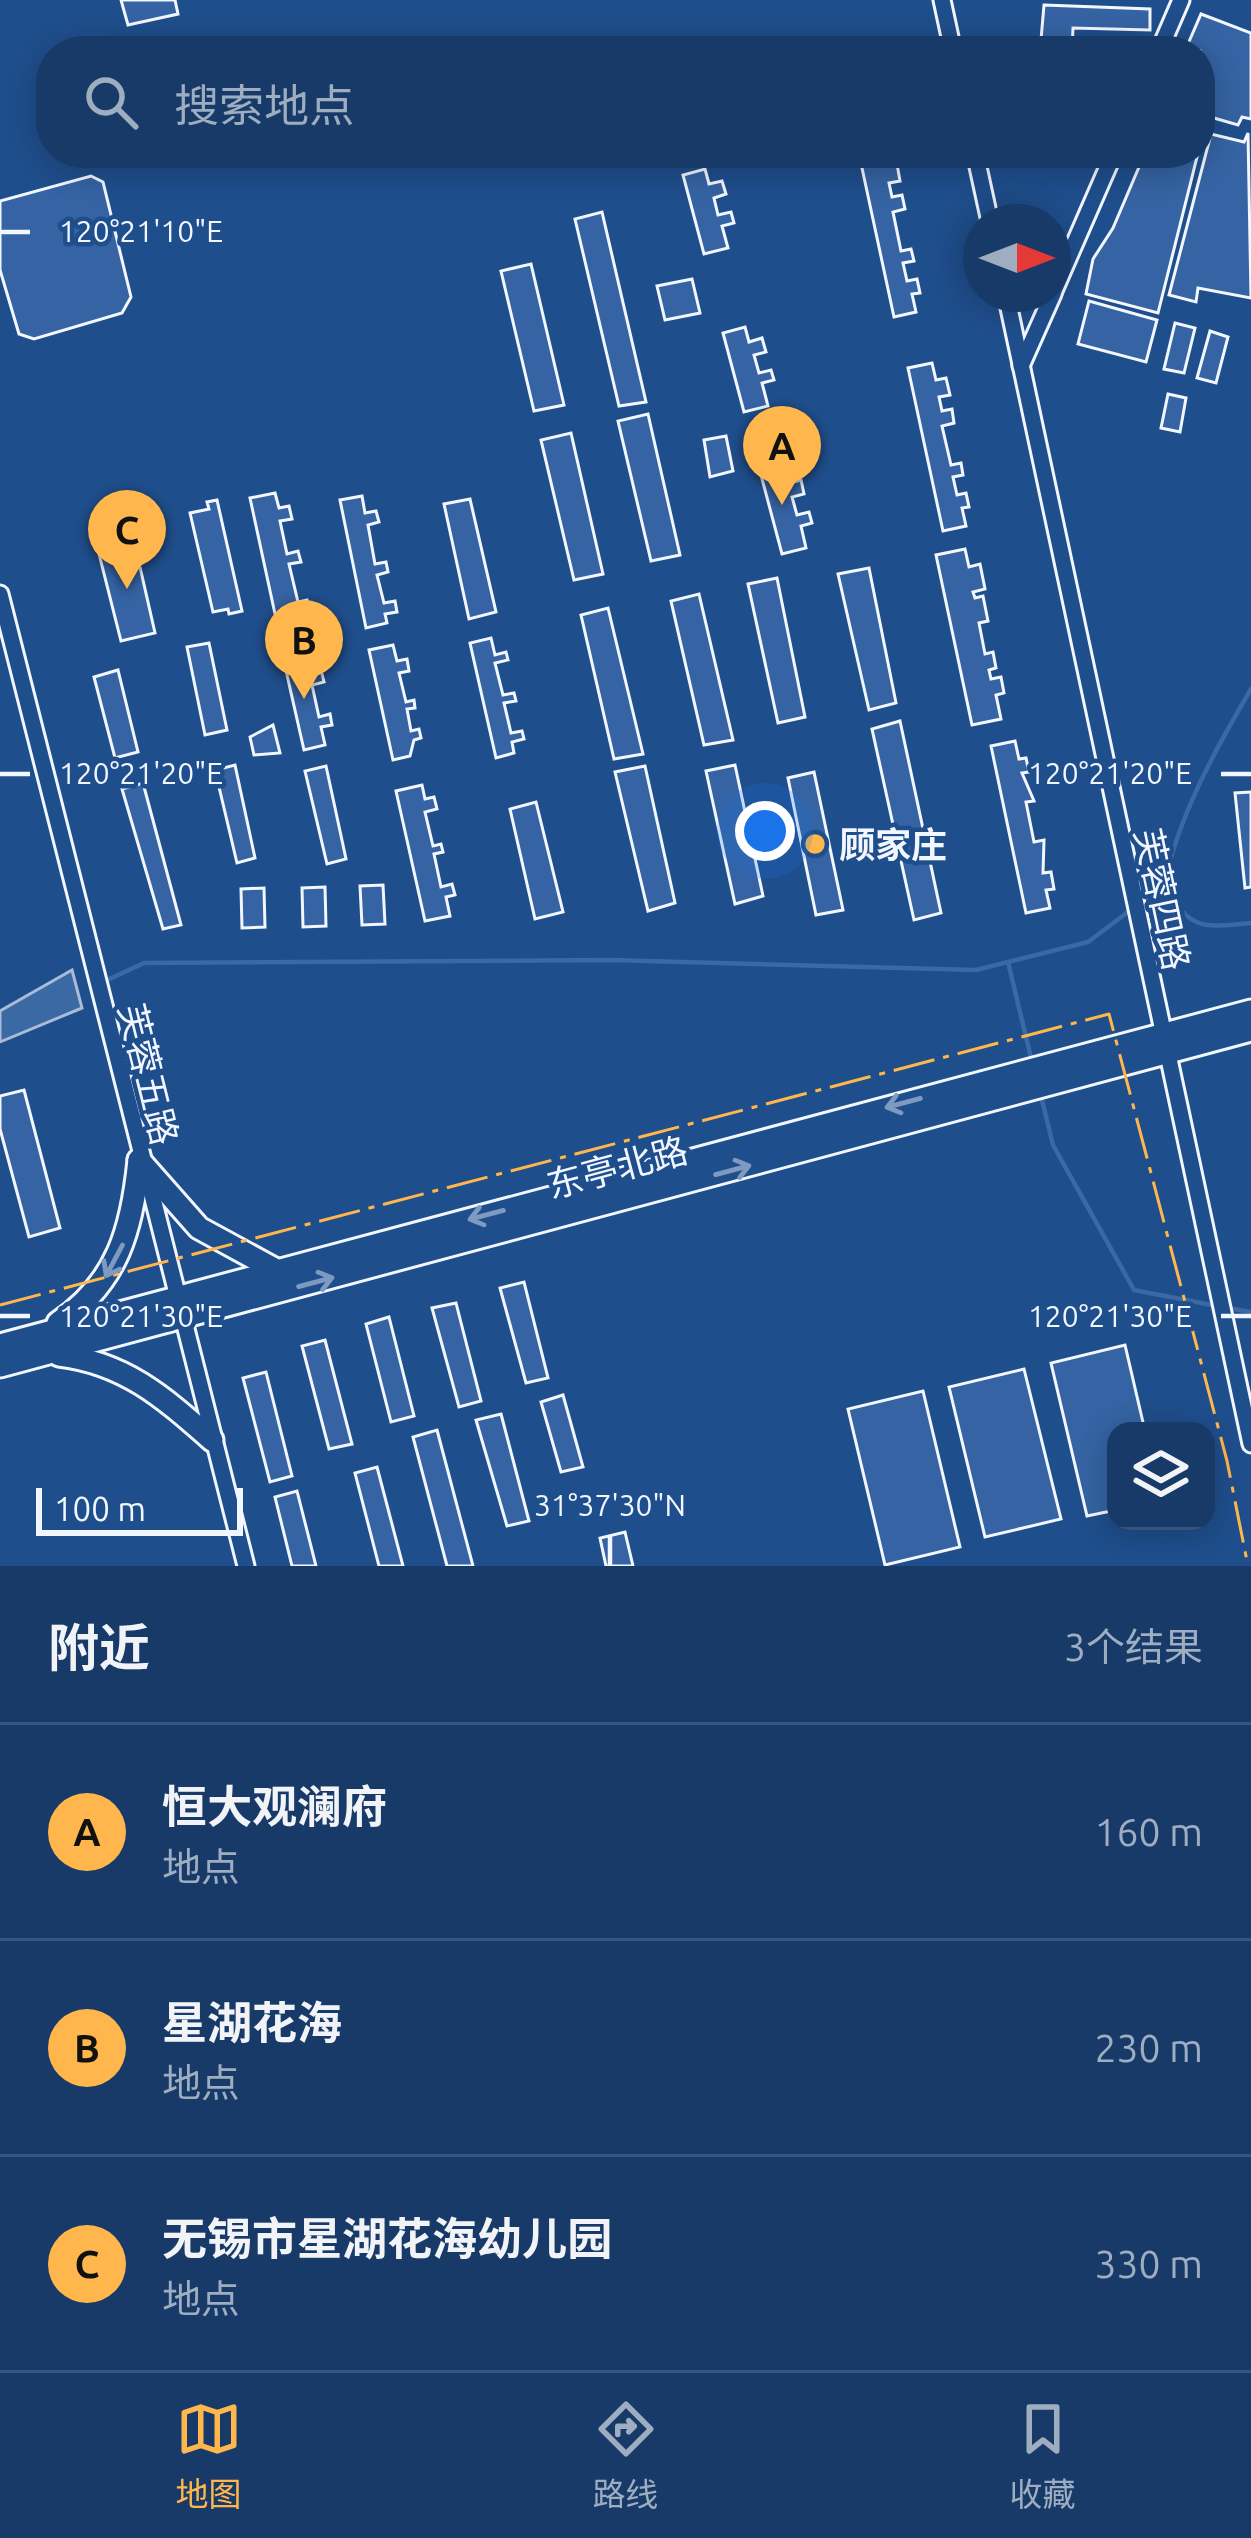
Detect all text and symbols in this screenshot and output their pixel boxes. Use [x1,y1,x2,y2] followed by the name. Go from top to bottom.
[36,36,1215,168] search box
[78,69,144,135] icon: search
[174,80,354,131] text: 搜索地点
[963,204,1071,312] north arrow
[59,214,223,248] text: 120°21'10"E
[743,406,821,505] pin: A
[88,490,166,589] pin: C
[265,600,343,699] pin: B
[59,756,223,790] text: 120°21'20"E
[1028,756,1192,790] text: 120°21'20"E
[735,801,795,861] your location
[839,824,947,865] place label: 顾家庄
[1128,824,1198,974] street label: 芙蓉四路
[802,831,828,857] marker: 顾家庄
[112,999,186,1149] street label: 芙蓉五路
[885,1093,923,1115] one-way arrow
[542,1129,692,1205] street label: 东亭北路
[713,1158,751,1180] one-way arrow
[468,1205,506,1227] one-way arrow
[102,1242,125,1278] one-way arrow
[296,1269,334,1291] one-way arrow
[59,1299,223,1333] text: 120°21'30"E
[1028,1299,1192,1333] text: 120°21'30"E
[1107,1422,1215,1530] map controls
[1107,1422,1215,1530] button: layers
[36,1482,243,1535] scale bar
[534,1488,686,1522] text: 31°37'30"N
[54,1490,146,1527] text: 100 m
[48,1618,150,1676] text: 附近
[1064,1625,1203,1668] text: 3个结果
[162,1781,387,1832] text: 恒大观澜府
[73,1810,101,1853] text: A
[1094,1810,1203,1853] text: 160 m
[162,1845,240,1888] text: 地点
[162,1997,342,2048] text: 星湖花海
[74,2026,100,2069] text: B
[1094,2026,1203,2069] text: 230 m
[162,2061,240,2104] text: 地点
[162,2213,612,2264] text: 无锡市星湖花海幼儿园
[75,2242,99,2285] text: C
[1094,2242,1203,2285] text: 330 m
[162,2277,240,2320] text: 地点
[176,2396,242,2516] tab: 地图
[593,2396,659,2516] tab: 路线
[1010,2396,1076,2516] tab: 收藏

